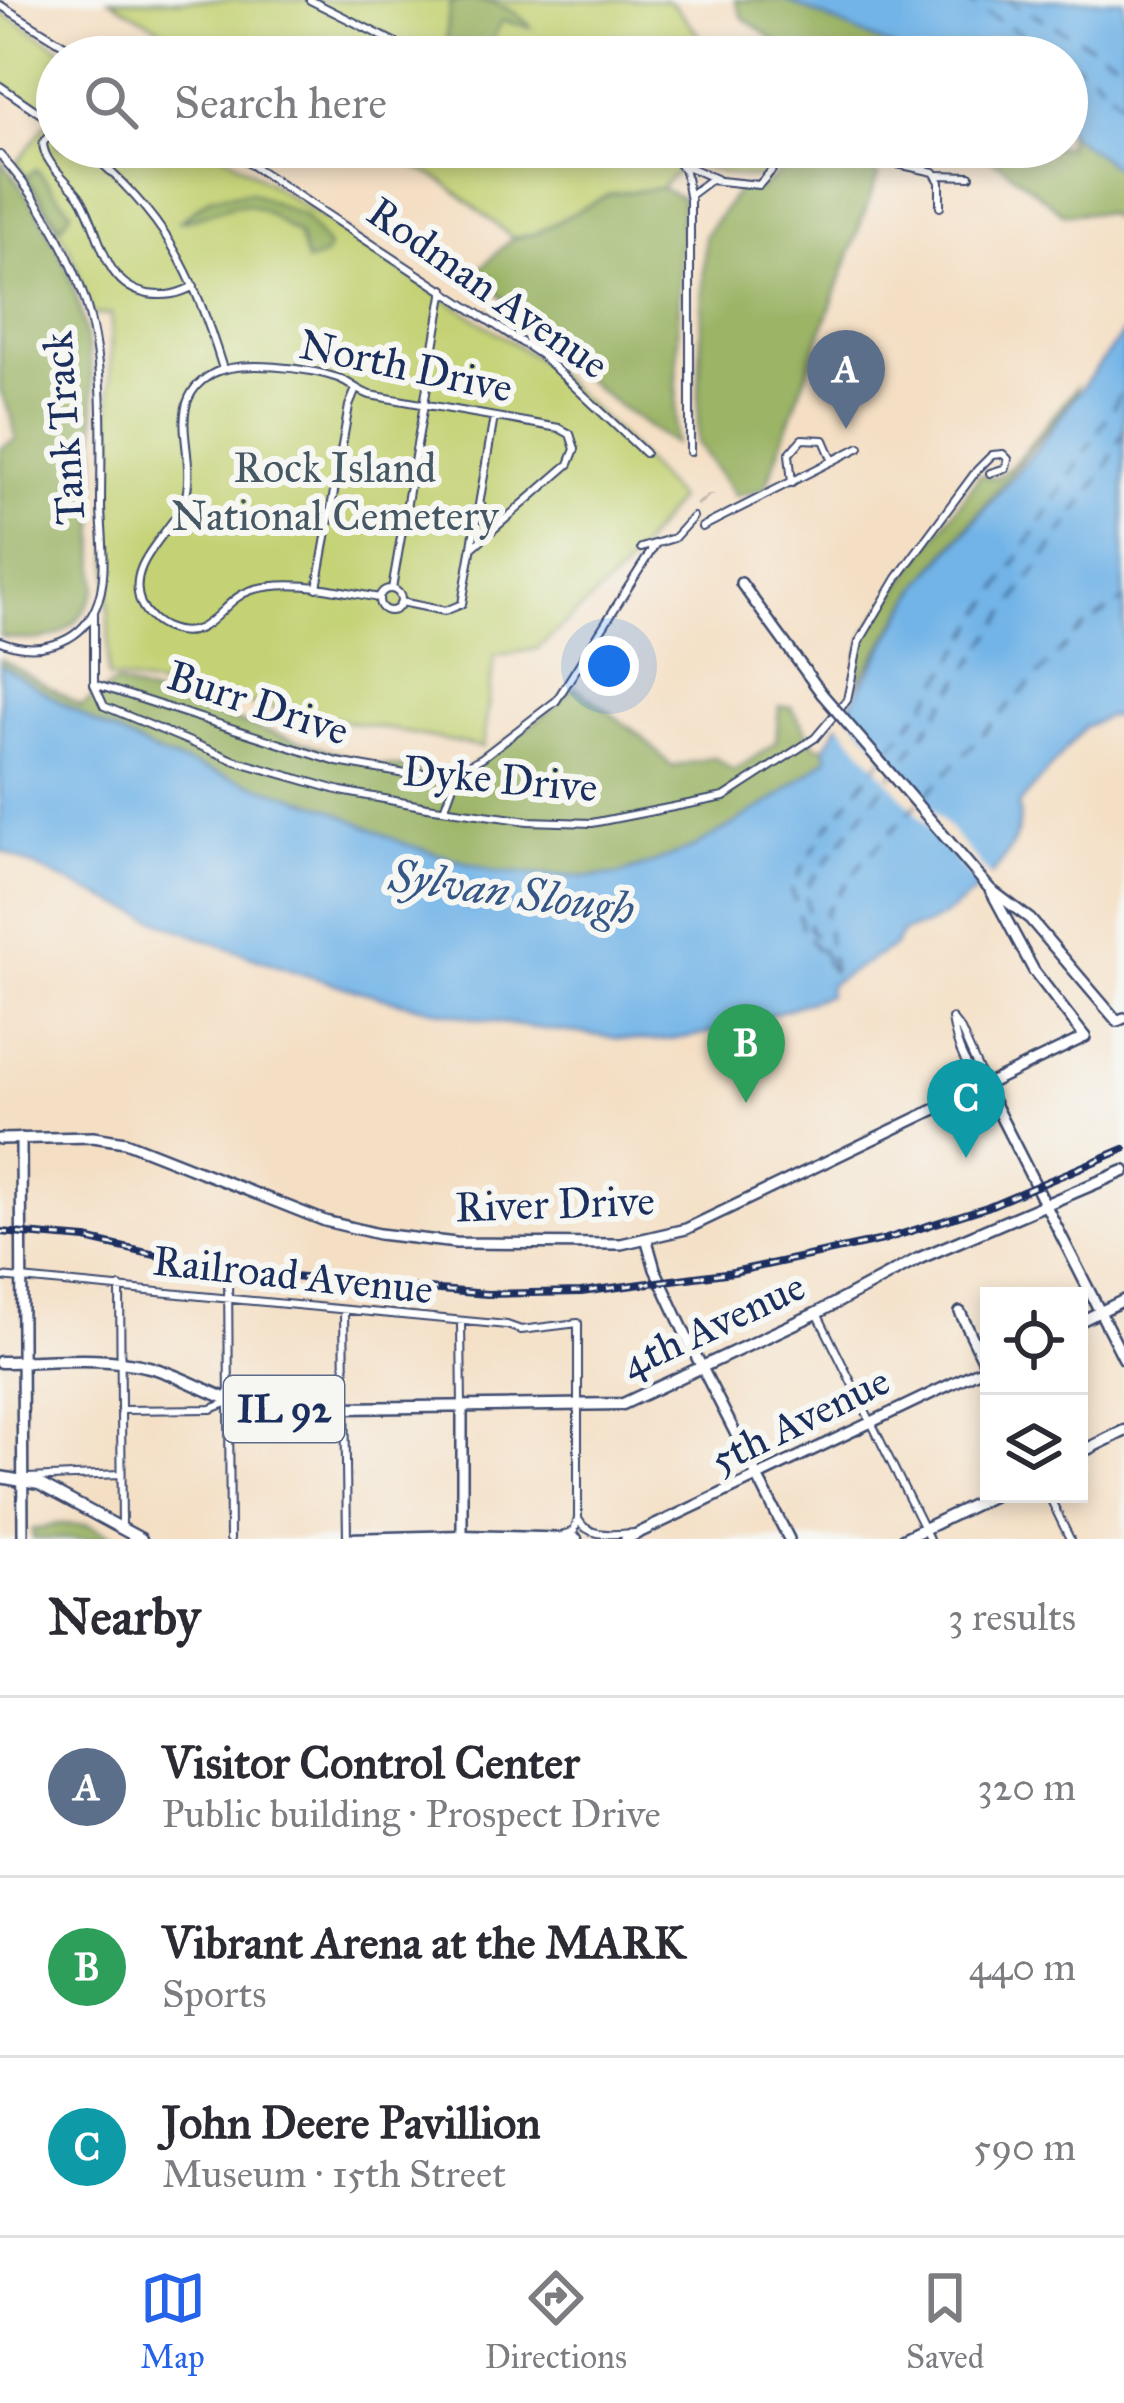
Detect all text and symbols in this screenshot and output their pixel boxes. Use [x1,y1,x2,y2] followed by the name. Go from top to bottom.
[36,36,1088,168] search box
[78,69,144,135] icon: search
[174,75,387,130] text: Search here
[357,186,619,390] street label: Rodman Avenue
[295,318,517,414] street label: North Drive
[31,329,97,526] street label: Tank Track
[807,330,885,429] pin: A
[171,442,500,542] park label: Rock Island National Cemetery
[579,636,639,696] your location
[161,649,355,757] street label: Burr Drive
[400,745,600,813] street label: Dyke Drive
[385,847,638,936] water label: Sylvan Slough
[707,1004,785,1103] pin: B
[927,1059,1005,1158] pin: C
[454,1175,656,1233] street label: River Drive
[150,1234,436,1316] street label: Railroad Avenue
[613,1260,813,1390] street label: 4th Avenue
[980,1287,1088,1503] map controls
[980,1287,1088,1395] button: locate
[702,1354,898,1486] street label: 5th Avenue
[224,1376,344,1442] road number: IL 92
[980,1395,1088,1503] button: layers
[48,1586,200,1648] text: Nearby
[948,1593,1076,1641] text: 3 results
[162,1735,580,1790] text: Visitor Control Center
[74,1763,100,1811] text: A
[977,1763,1076,1811] text: 320 m
[162,1790,661,1838] text: Public building · Prospect Drive
[162,1915,686,1970] text: Vibrant Arena at the MARK
[74,1943,100,1991] text: B
[969,1943,1076,1991] text: 440 m
[162,1970,266,2018] text: Sports
[162,2095,541,2150] text: John Deere Pavillion
[74,2123,100,2171] text: C
[973,2123,1076,2171] text: 590 m
[162,2150,506,2198] text: Museum · 15th Street
[140,2265,206,2377] tab: Map
[485,2265,627,2377] tab: Directions
[906,2265,984,2377] tab: Saved

